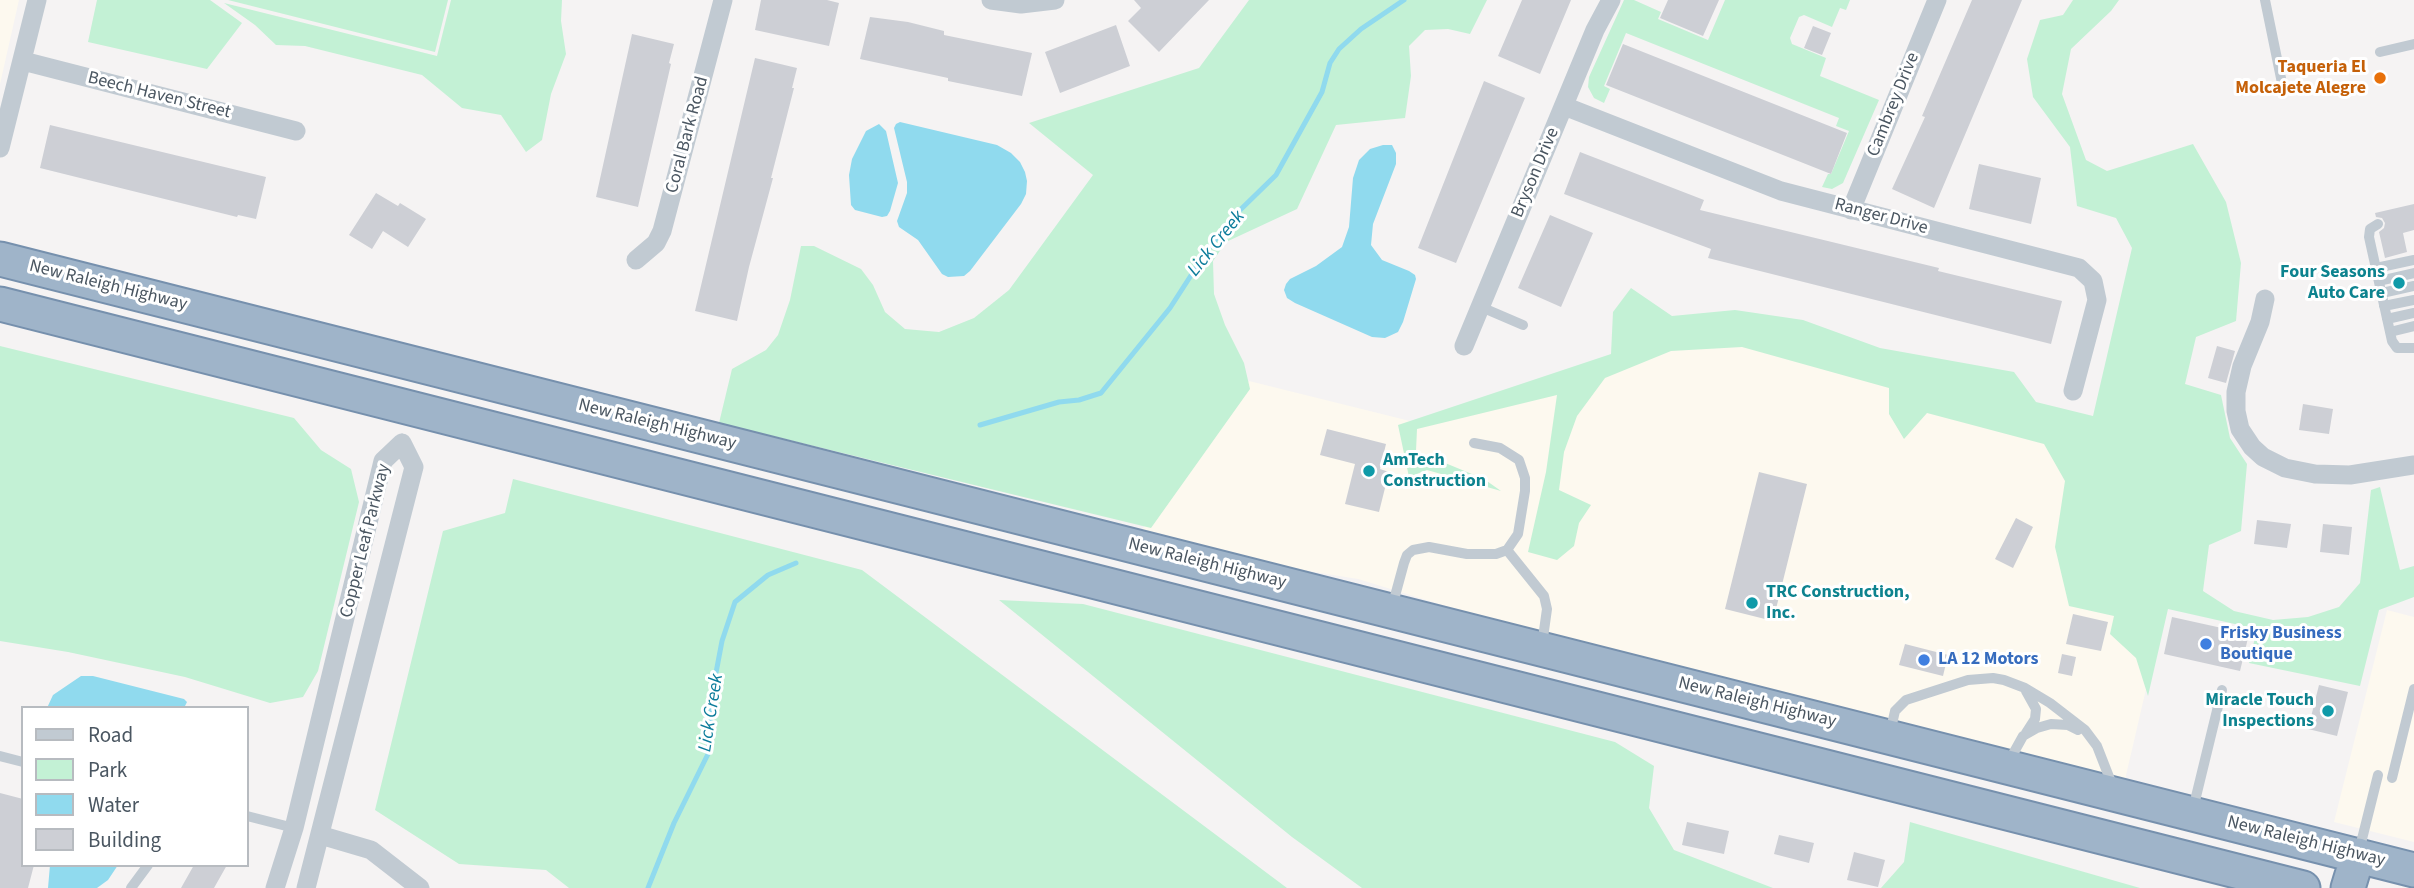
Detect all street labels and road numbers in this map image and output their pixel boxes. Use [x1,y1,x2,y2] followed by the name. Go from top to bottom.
[1863,50,1925,160] street label: Cambrey Drive
[85,68,233,124] street label: Beech Haven Street
[662,74,714,196] street label: Coral Bark Road
[1507,125,1565,221] street label: Bryson Drive
[1832,194,1930,240] street label: Ranger Drive
[27,256,189,316] street label: New Raleigh Highway
[576,395,738,455] street label: New Raleigh Highway
[336,462,396,620] street label: Copper Leaf Parkway
[1126,534,1288,594] street label: New Raleigh Highway
[1676,673,1838,733] street label: New Raleigh Highway
[2225,812,2387,872] street label: New Raleigh Highway

